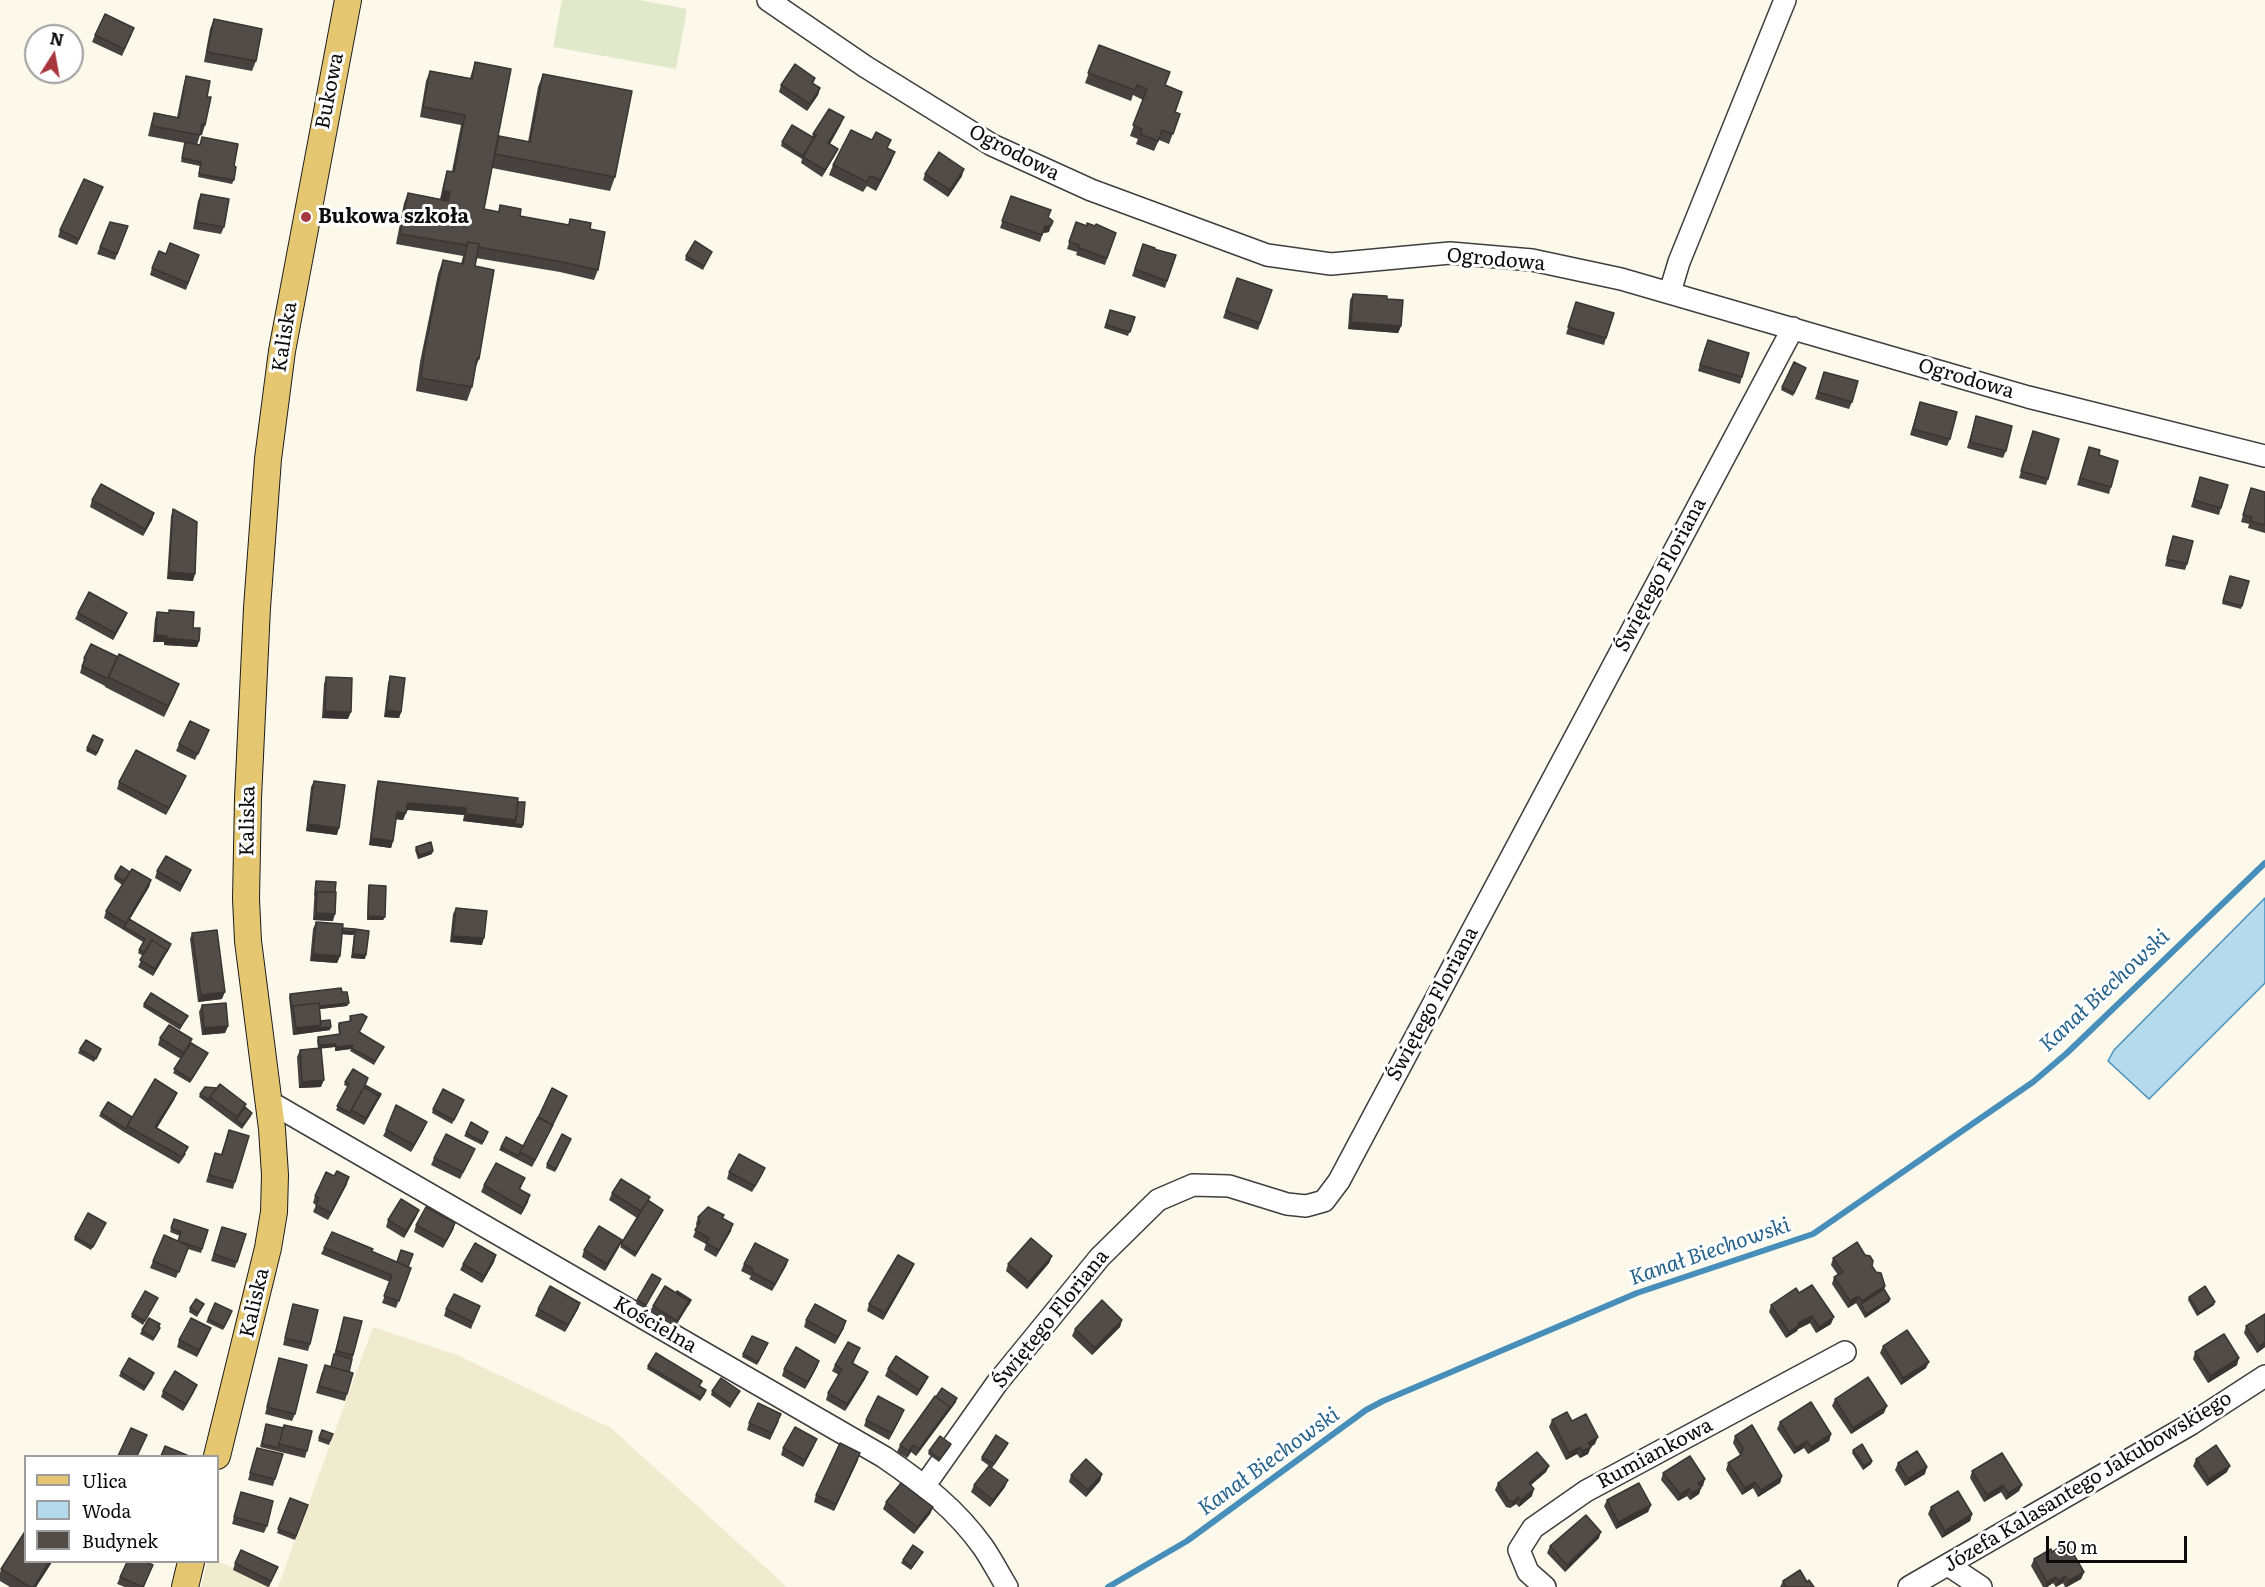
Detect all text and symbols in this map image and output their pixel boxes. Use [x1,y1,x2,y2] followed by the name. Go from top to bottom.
[24,24,84,84] north arrow
[48,25,66,51] text: N
[311,51,349,131] street label: Bukowa
[965,120,1063,186] street label: Ogrodowa
[318,205,469,229] place label: Bukowa szkoła
[299,210,313,224] marker: Bukowa szkoła
[1446,244,1546,276] street label: Ogrodowa
[268,300,302,374] street label: Kaliska
[1915,354,2017,404] street label: Ogrodowa
[1610,494,1712,656] street label: Świętego Floriana
[235,785,261,857] street label: Kaliska
[1382,923,1484,1085] street label: Świętego Floriana
[2035,924,2175,1058] water label: Kanał Biechowski
[1626,1213,1794,1291] water label: Kanał Biechowski
[988,1245,1114,1393] street label: Świętego Floriana
[235,1266,275,1340] street label: Kaliska
[609,1291,701,1359] street label: Kościelna
[1940,1386,2236,1578] street label: Józefa Kalasantego Jakubowskiego
[1194,1402,1344,1522] water label: Kanał Biechowski
[1593,1413,1717,1495] street label: Rumiankowa
[24,1455,219,1563] legend
[82,1467,127,1494] text: Ulica
[82,1497,131,1524] text: Woda
[2049,1524,2190,1562] scale bar
[82,1527,158,1554] text: Budynek
[2057,1533,2098,1560] text: 50 m

